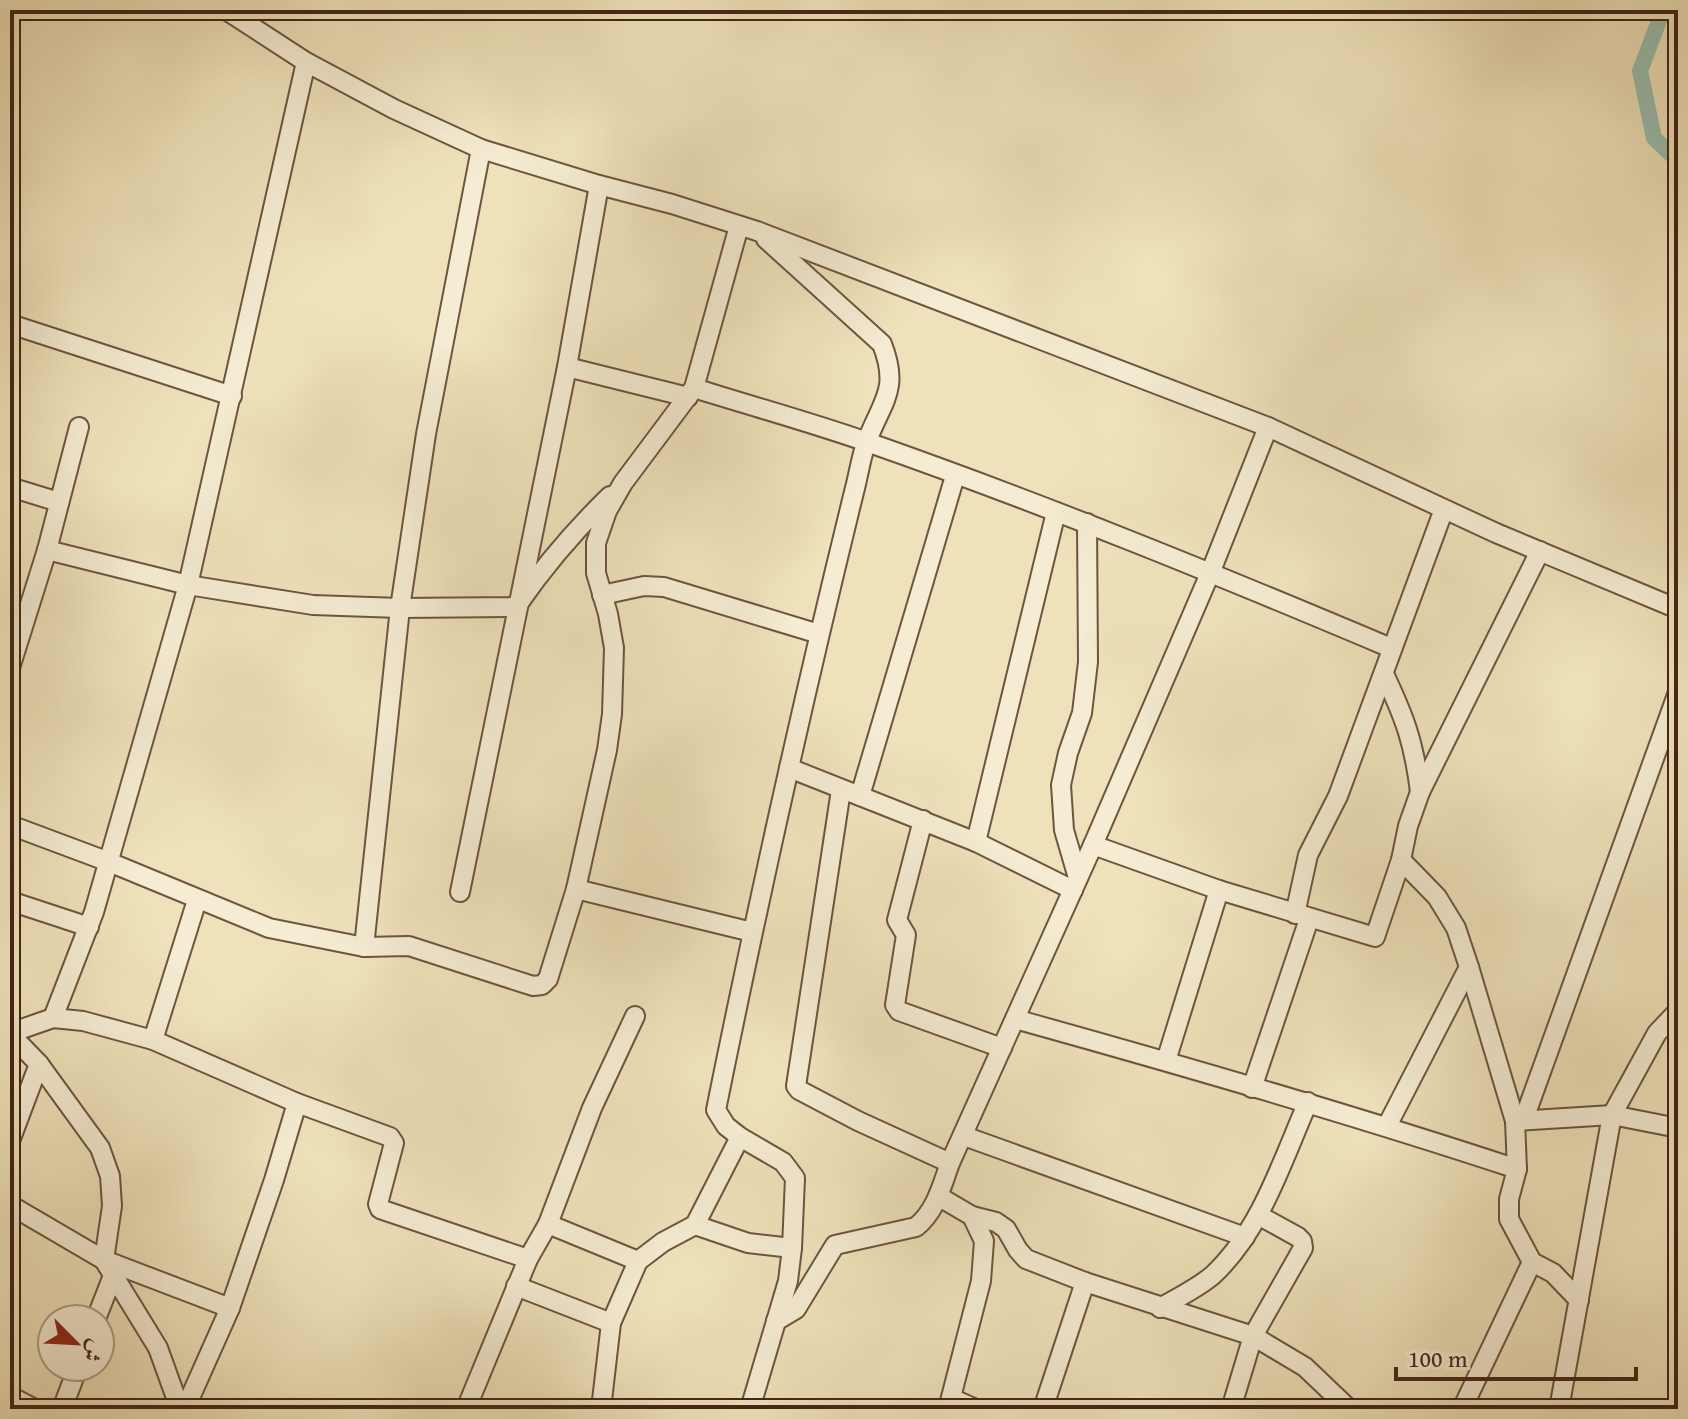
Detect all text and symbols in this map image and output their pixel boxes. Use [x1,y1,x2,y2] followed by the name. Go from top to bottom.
[36,1303,116,1383] north arrow
[1396,1331,1636,1381] scale bar
[75,1335,113,1368] text: ش
[1408,1341,1468,1376] text: 100 m

